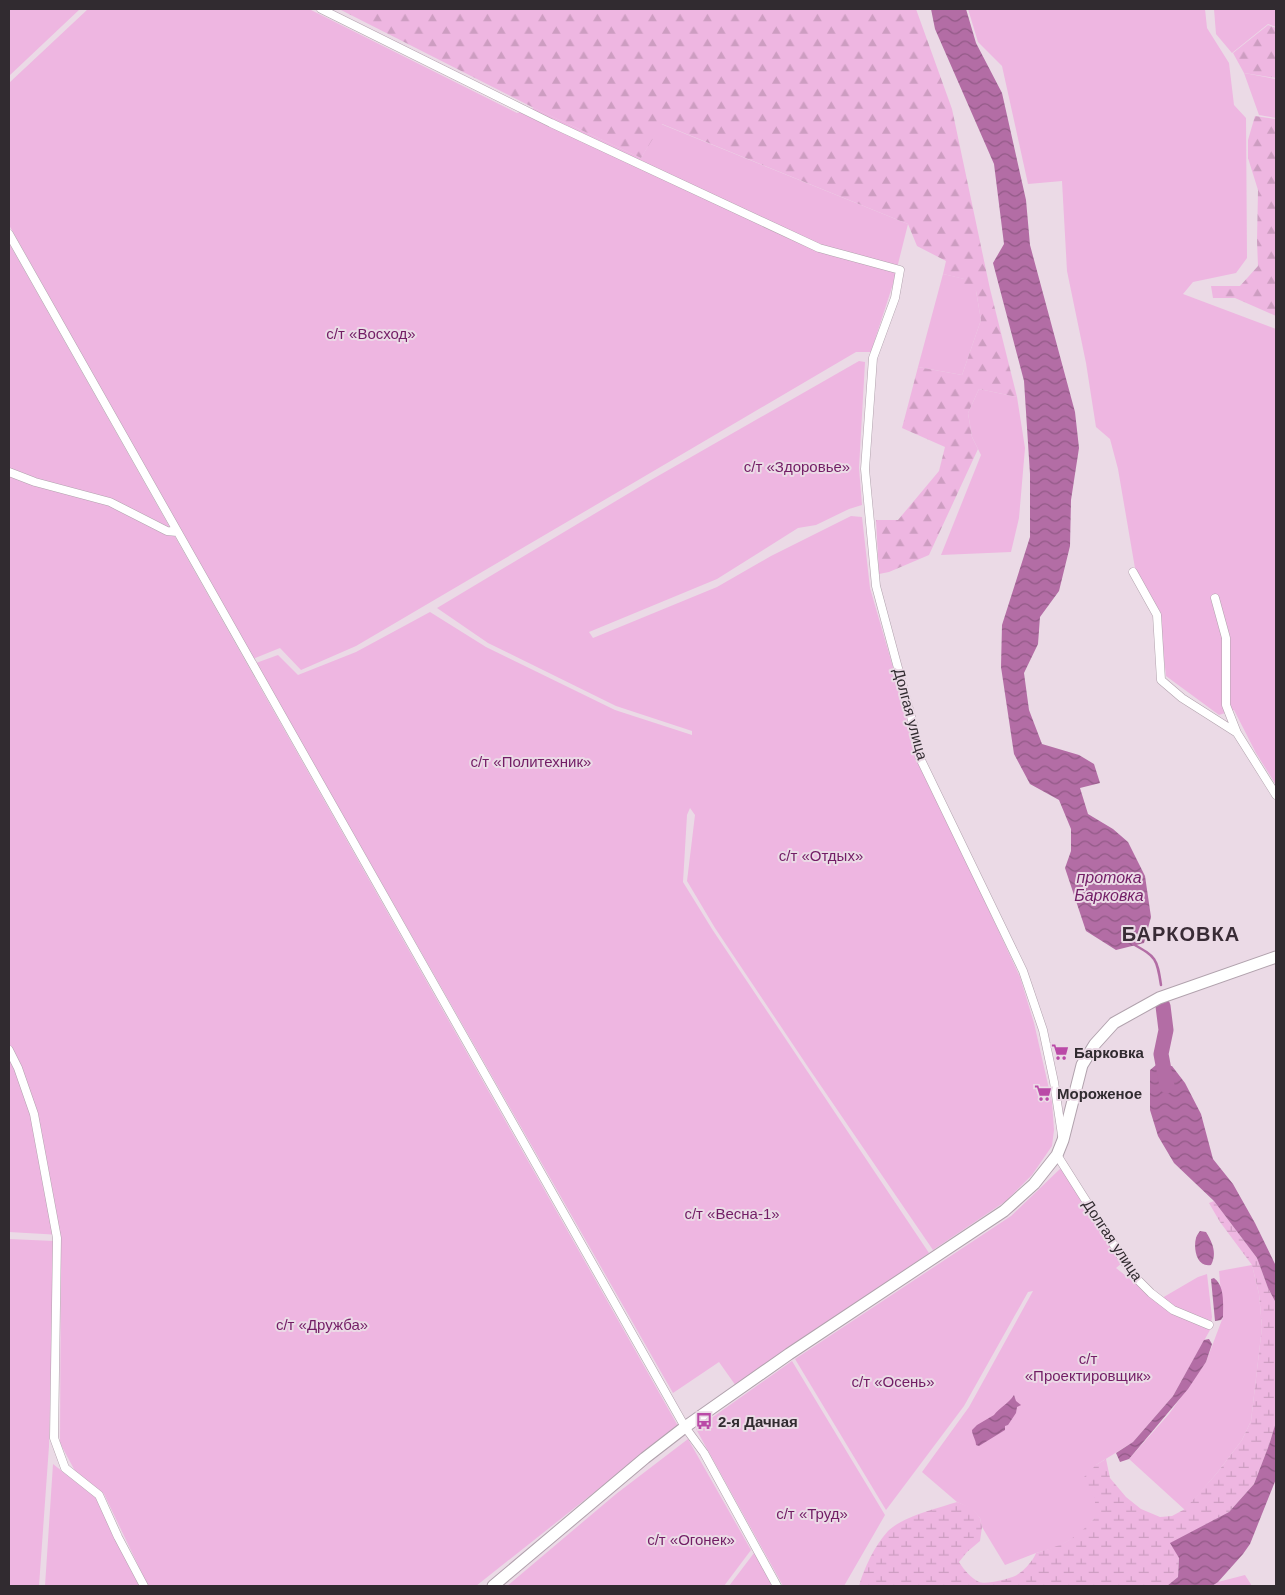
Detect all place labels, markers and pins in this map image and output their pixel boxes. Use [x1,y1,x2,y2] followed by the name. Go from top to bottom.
[1050,1042,1070,1062] supermarket icon: Барковка
[1074,1044,1144,1061] place label: Барковка
[1033,1083,1053,1103] supermarket icon: Мороженое
[1057,1085,1142,1102] place label: Мороженое
[694,1411,714,1431] bus stop icon: 2-я Дачная
[718,1413,798,1430] place label: 2-я Дачная

